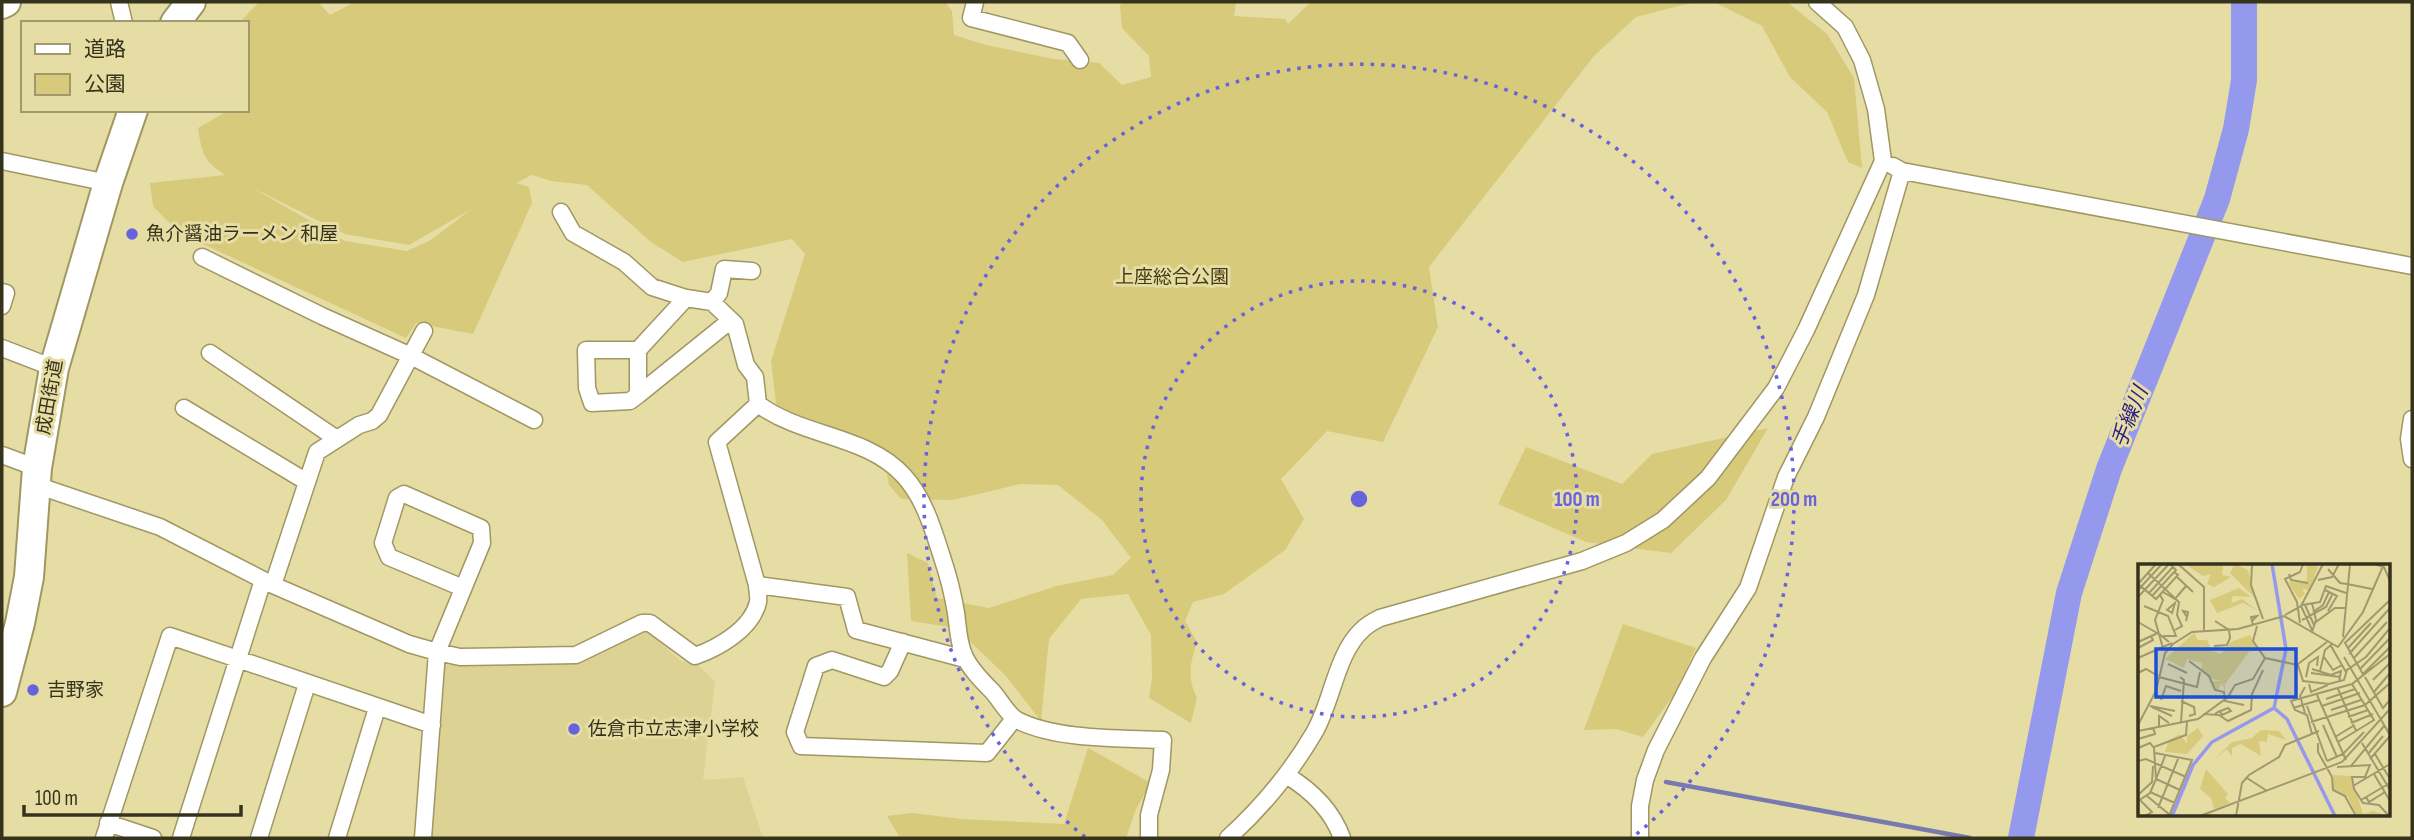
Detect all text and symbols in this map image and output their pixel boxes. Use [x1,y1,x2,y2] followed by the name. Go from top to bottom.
[21,21,248,112] legend
[84,37,126,62] text: 道路
[84,72,126,97] text: 公園
[146,223,338,246] place label: 魚介醤油ラーメン 和屋
[124,226,140,242] marker: 魚介醤油ラーメン 和屋
[1115,266,1229,289] park label: 上座総合公園
[32,358,68,436] street label: 成田街道
[2107,381,2154,451] water label: 手繰川
[1347,487,1371,511] centre of rings
[1554,487,1600,512] text: 100 m
[1771,487,1817,512] text: 200 m
[2138,564,2390,816] inset map
[47,679,104,702] place label: 吉野家
[25,682,41,698] marker: 吉野家
[588,718,759,741] place label: 佐倉市立志津小学校
[566,721,582,737] marker: 佐倉市立志津小学校
[24,774,242,818] scale bar
[35,786,78,811] text: 100 m

